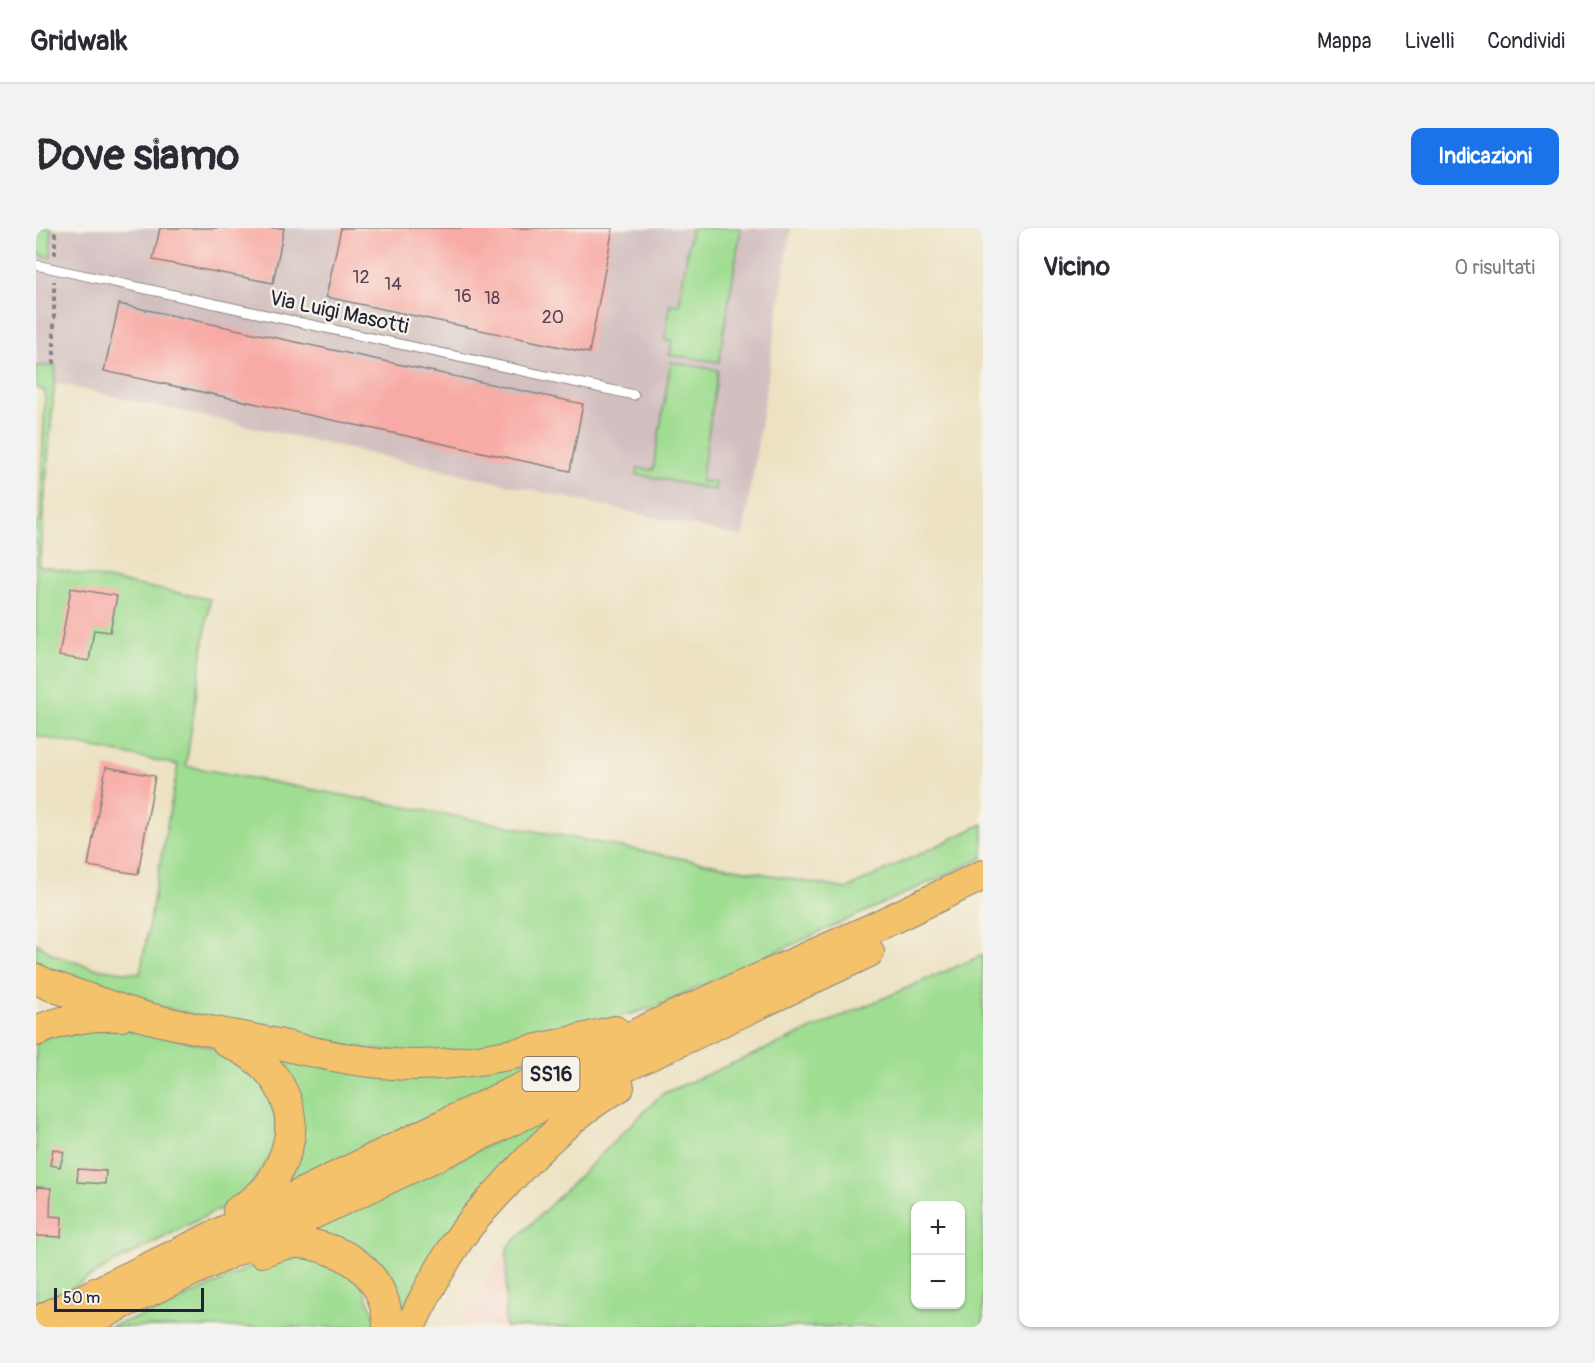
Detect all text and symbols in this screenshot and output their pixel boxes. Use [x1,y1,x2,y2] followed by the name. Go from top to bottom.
[30,24,128,59] text: Gridwalk
[1317,28,1371,55] text: Mappa
[1404,28,1454,55] text: Livelli
[1487,28,1565,55] text: Condividi
[1411,128,1559,185] button: Indicazioni
[36,130,239,182] text: Dove siamo
[1043,251,1110,283] text: Vicino
[1455,255,1535,280] text: 0 risultati
[352,266,370,289] house number: 12
[384,273,402,296] house number: 14
[267,285,411,340] street label: Via Luigi Masotti
[454,285,472,308] house number: 16
[484,287,500,310] house number: 18
[542,306,564,329] house number: 20
[522,1057,580,1091] road number: SS16
[911,1201,965,1309] map controls
[911,1201,965,1255] button: +
[911,1255,965,1309] button: −
[54,1285,204,1312] scale bar
[63,1288,100,1308] text: 50 m

